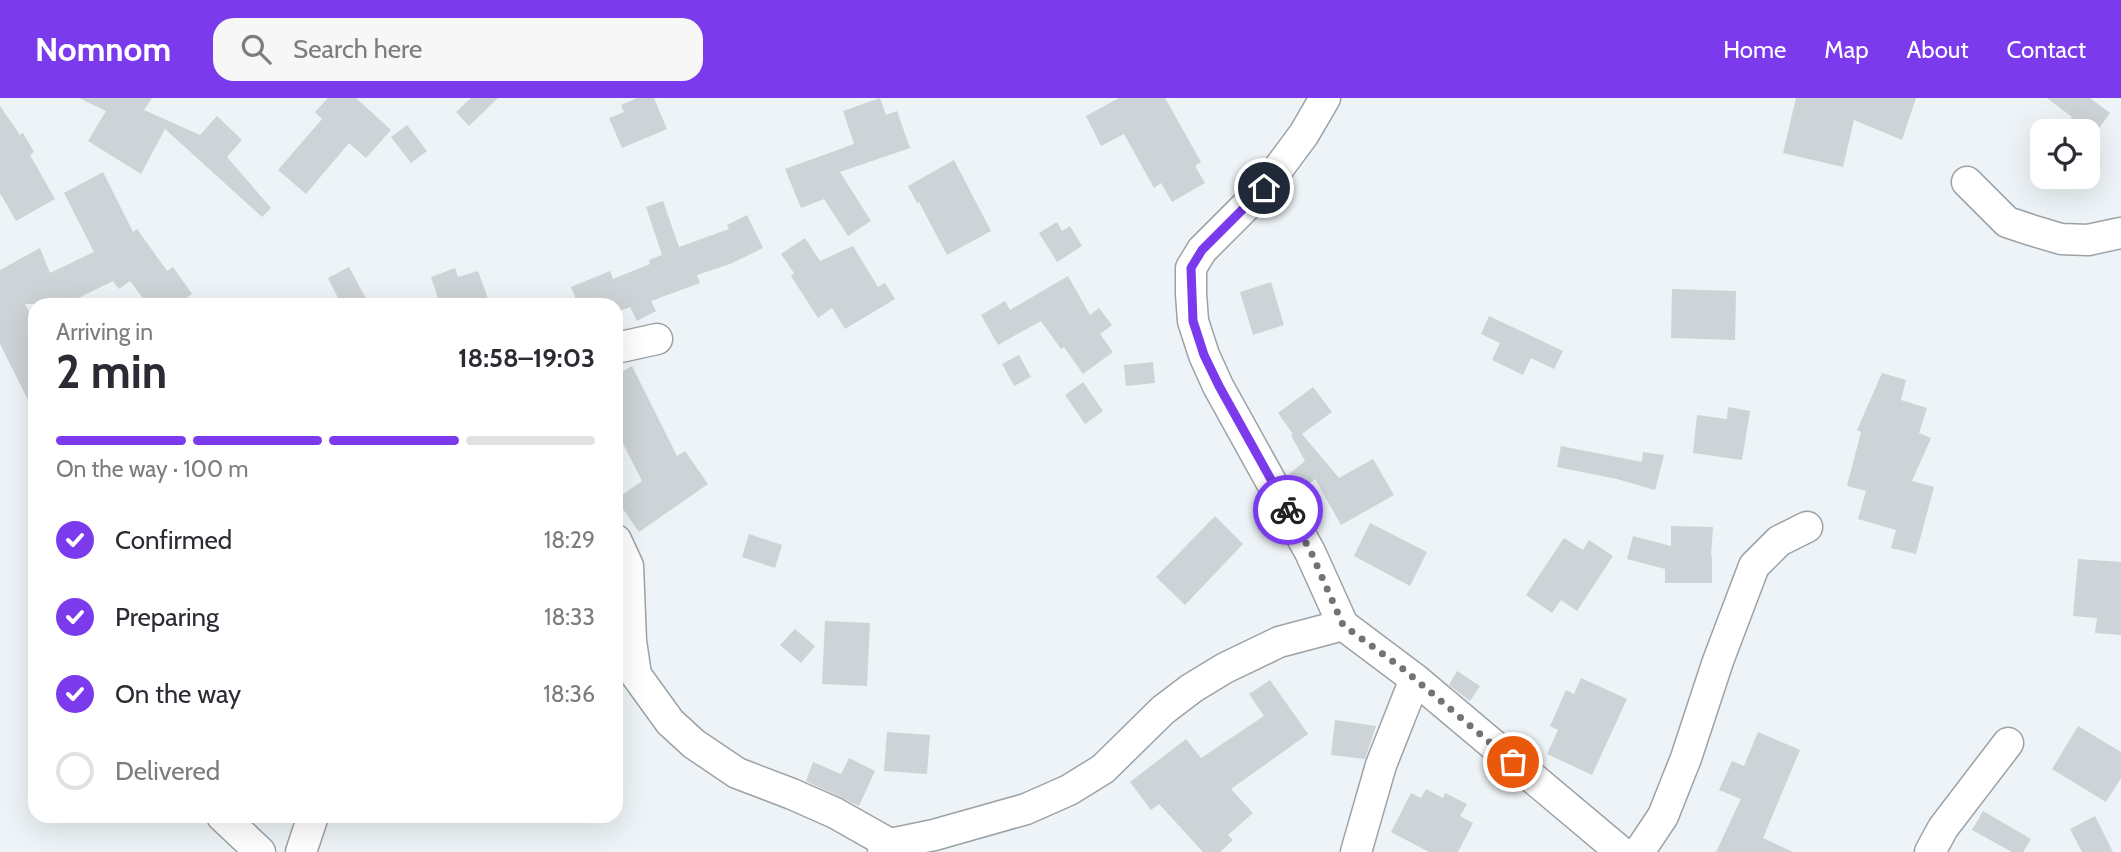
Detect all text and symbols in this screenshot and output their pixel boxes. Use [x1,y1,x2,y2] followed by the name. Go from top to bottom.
[213,18,703,81] search box
[35,29,171,69] text: Nomnom
[237,30,275,68] icon: search
[293,33,422,65] text: Search here
[1723,35,1786,64] text: Home
[1824,35,1869,64] text: Map
[1907,35,1969,64] text: About
[2007,35,2086,64] text: Contact
[2030,119,2100,189] map controls
[2030,119,2100,189] button: locate
[1234,158,1294,218] pin
[1245,169,1283,207] icon: home
[56,318,153,346] text: Arriving in
[458,342,595,374] text: 18:58–19:03
[56,344,167,400] text: 2 min
[56,455,248,483] text: On the way · 100 m
[1253,475,1323,545] courier
[1269,491,1307,529] icon: bike
[56,521,94,559] icon: check
[115,524,232,556] text: Confirmed
[544,526,595,554] text: 18:29
[56,598,94,636] icon: check
[115,601,219,633] text: Preparing
[544,603,595,631] text: 18:33
[56,675,94,713] icon: check
[115,678,241,710] text: On the way
[543,680,595,708] text: 18:36
[1483,732,1543,792] pin
[1494,743,1532,781] icon: bag
[115,755,220,787] text: Delivered

